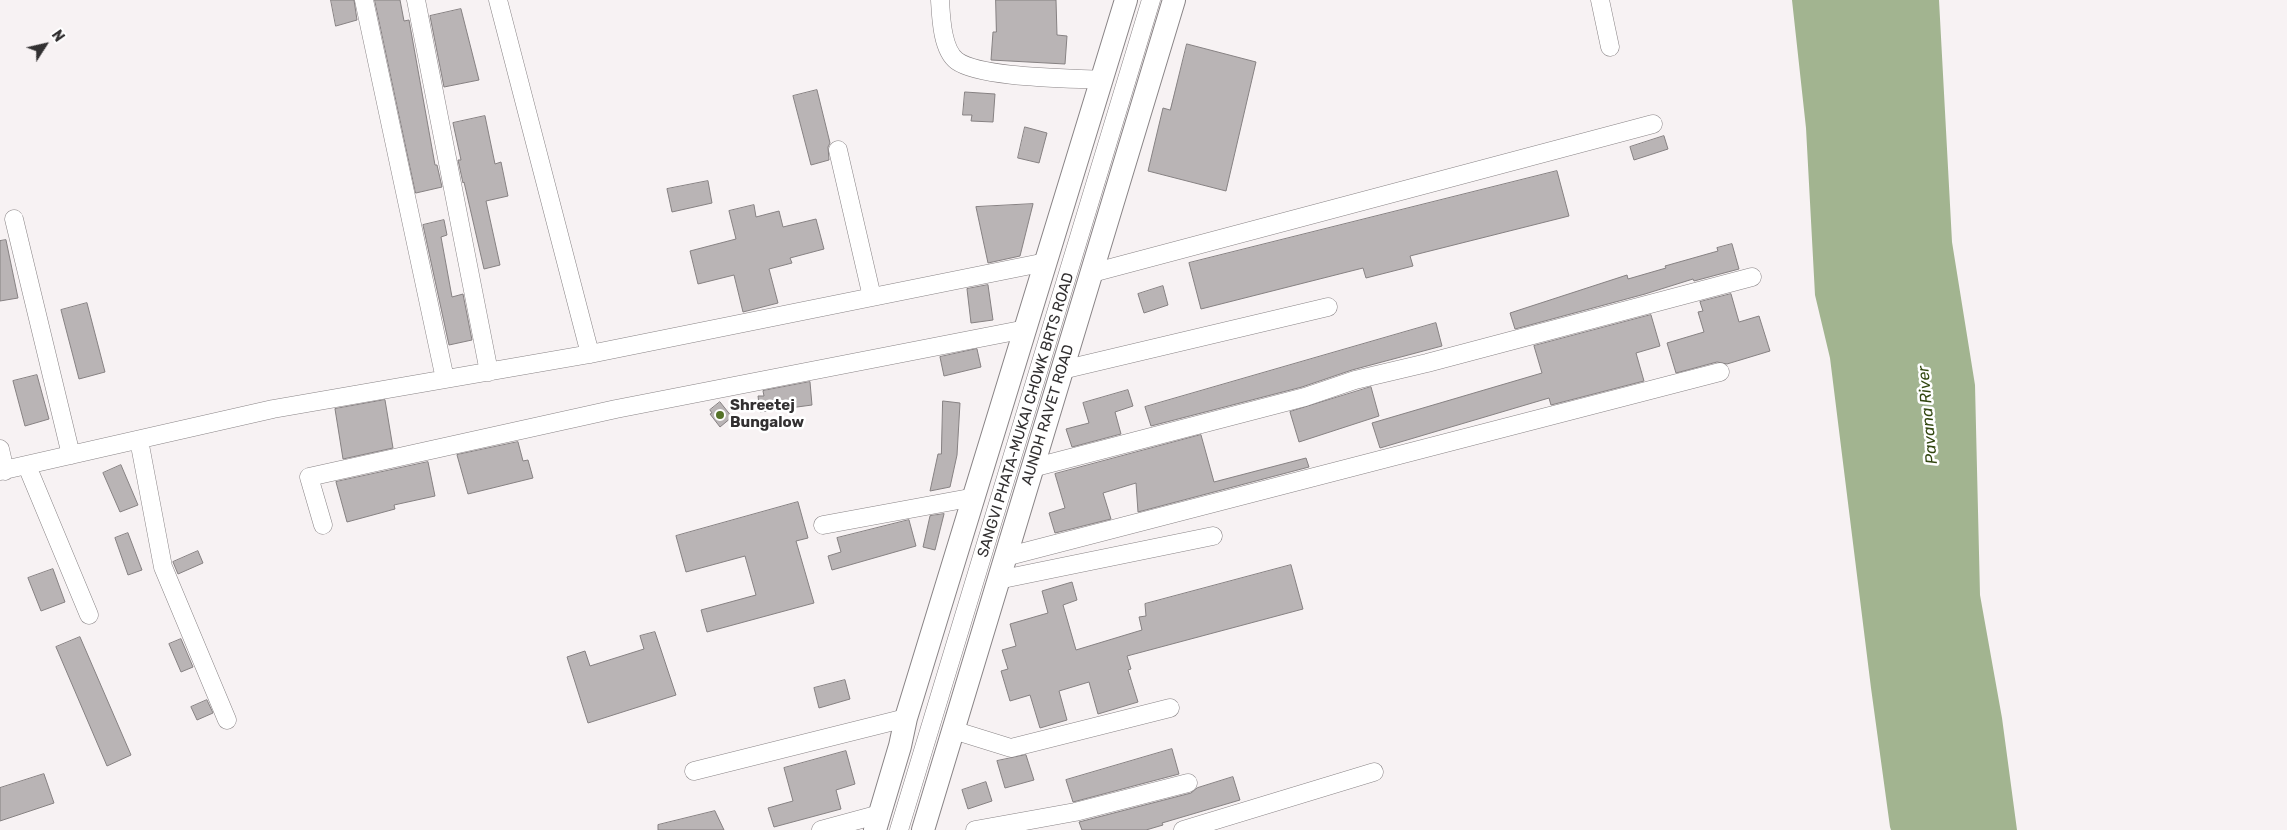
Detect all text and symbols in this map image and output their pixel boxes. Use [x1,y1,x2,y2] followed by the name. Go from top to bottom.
[20,20,70,70] north arrow
[48,27,68,45] text: N
[974,270,1078,560] street label: SANGVI PHATA-MUKAI CHOWK BRTS ROAD
[1018,343,1078,487] street label: AUNDH RAVET ROAD
[1914,365,1942,465] water label: Pavana River
[730,397,804,432] place label: Shreetej Bungalow
[714,409,726,421] marker: Shreetej Bungalow

